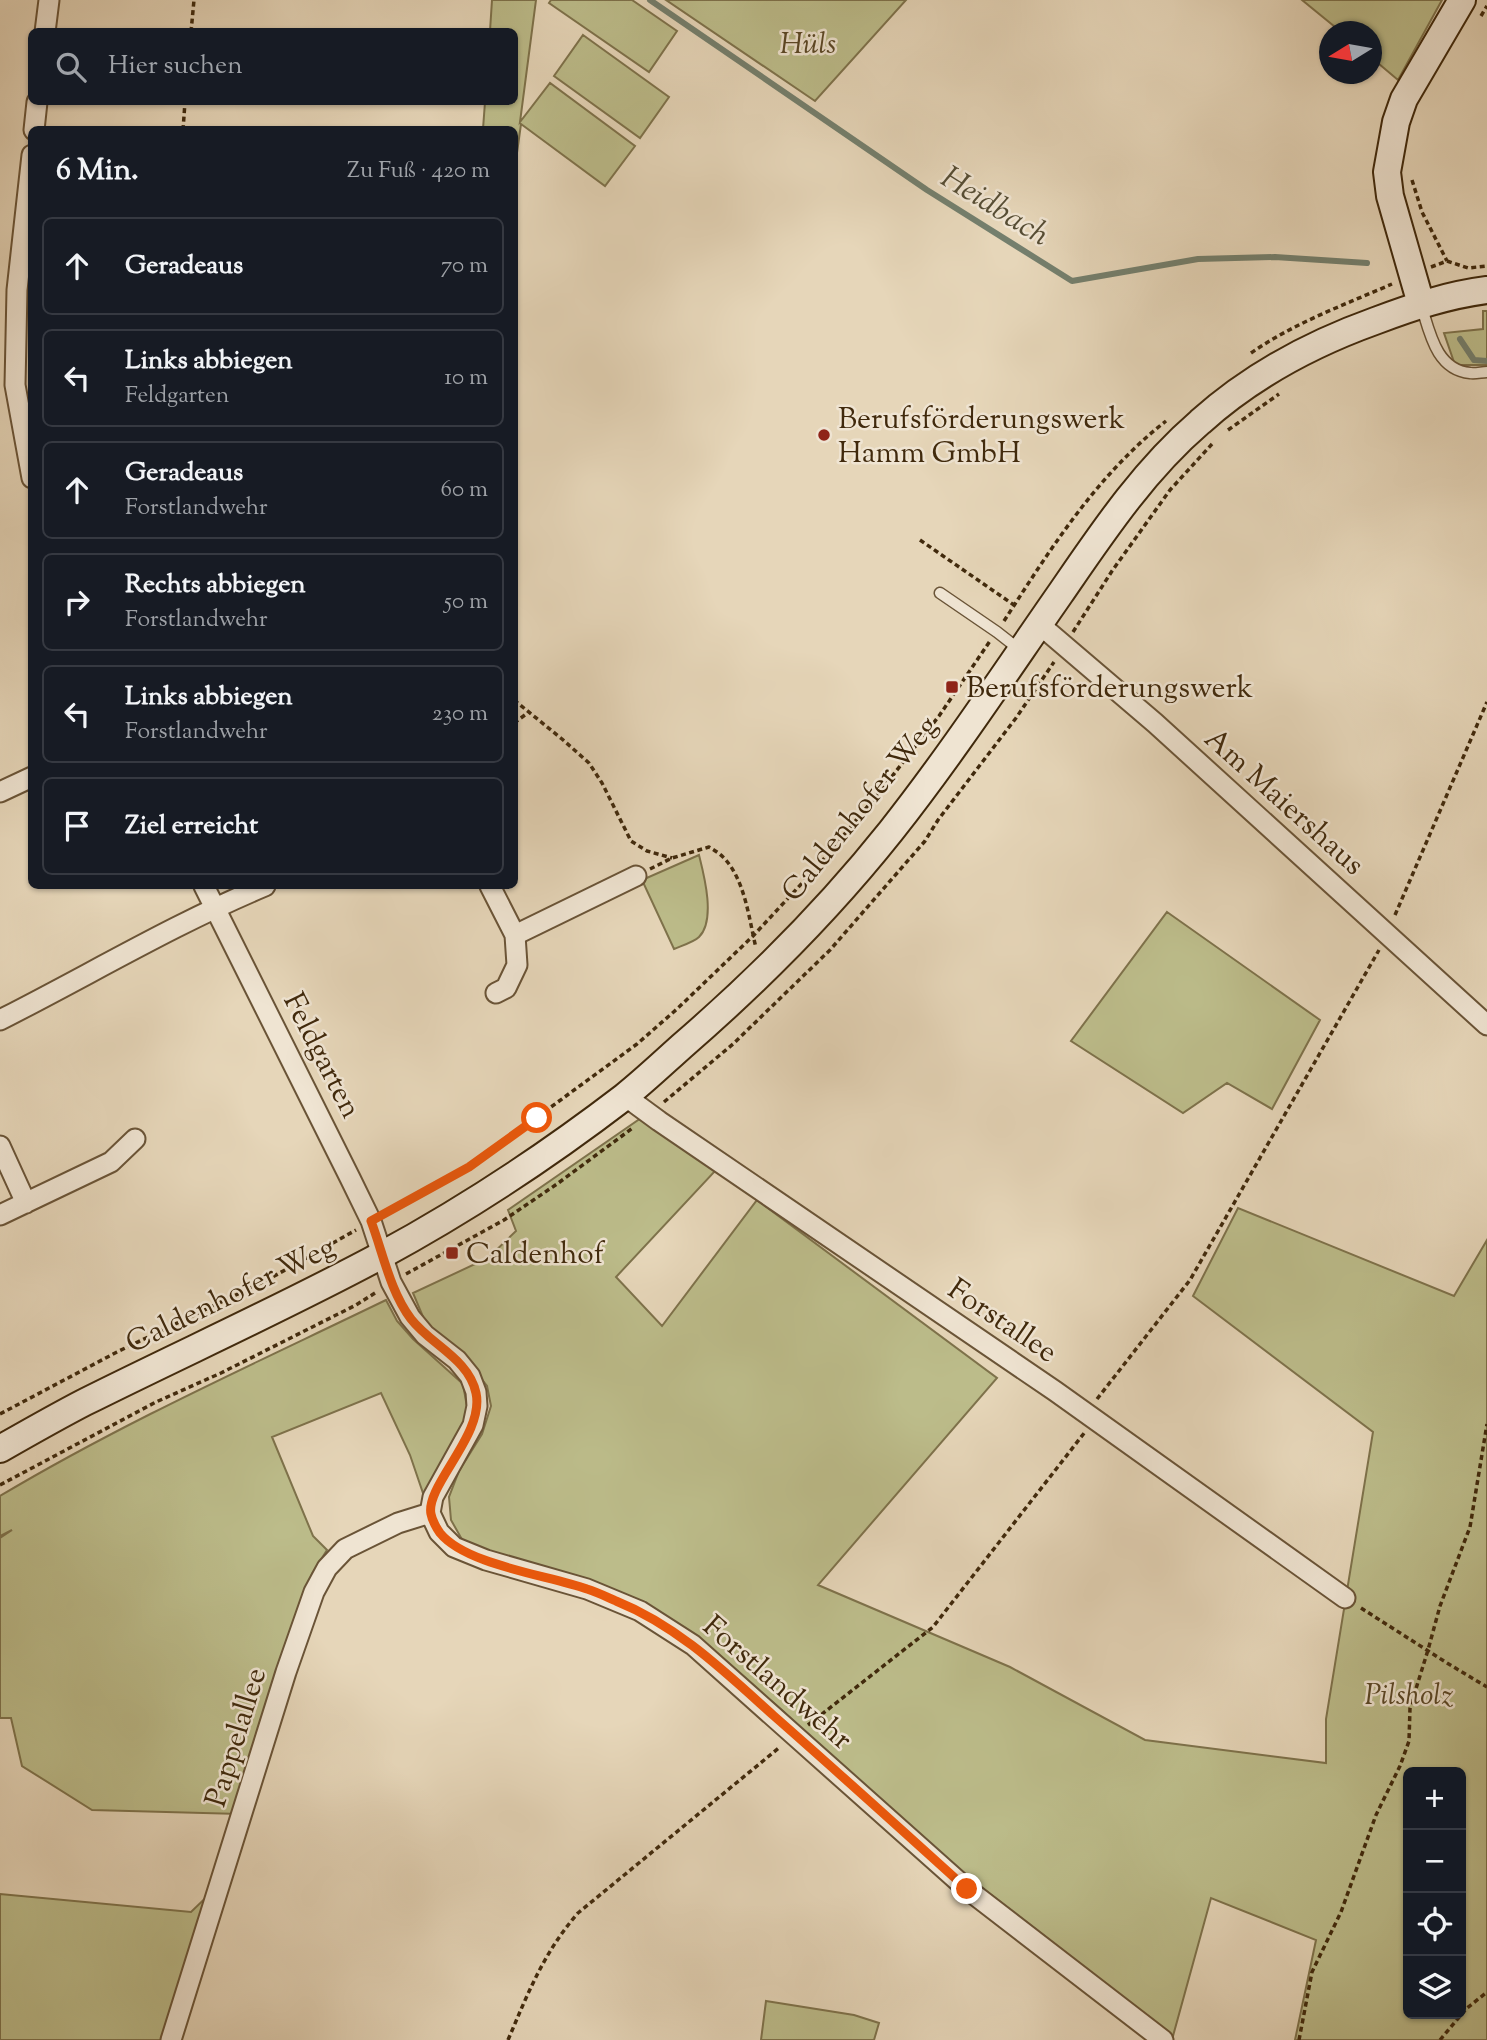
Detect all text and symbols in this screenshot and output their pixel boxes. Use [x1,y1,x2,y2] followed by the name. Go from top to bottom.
[1319,21,1382,84] north arrow
[780,24,836,67] park label: Hüls
[28,28,518,105] search box
[52,48,90,86] icon: search
[108,48,243,85] text: Hier suchen
[56,150,139,193] text: 6 Min.
[347,155,490,188] text: Zu Fuß · 420 m
[931,156,1058,259] water label: Heidbach
[58,247,96,285] icon: ahead
[125,248,243,285] text: Geradeaus
[441,250,488,283] text: 70 m
[125,343,293,380] text: Links abbiegen
[58,359,96,397] icon: left
[444,362,488,395] text: 10 m
[125,380,229,413] text: Feldgarten
[838,399,1125,476] place label: Berufsförderungswerk Hamm GmbH
[816,427,832,443] marker: Berufsförderungswerk Hamm GmbH
[125,455,243,492] text: Geradeaus
[58,471,96,509] icon: ahead
[440,474,488,507] text: 60 m
[125,492,268,525] text: Forstlandwehr
[125,567,306,604] text: Rechts abbiegen
[58,583,96,621] icon: right
[444,586,488,619] text: 50 m
[125,604,268,637] text: Forstlandwehr
[966,668,1253,711] place label: Berufsförderungswerk
[125,679,293,716] text: Links abbiegen
[944,679,960,695] marker: Berufsförderungswerk
[58,695,96,733] icon: left
[432,698,488,731] text: 230 m
[772,707,949,912] street label: Caldenhofer Weg
[125,716,268,749] text: Forstlandwehr
[1194,719,1373,887] street label: Am Maiershaus
[58,807,96,845] icon: arrive
[125,808,258,845] text: Ziel erreicht
[271,986,371,1127] street label: Feldgarten
[521,1102,552,1133] route start
[119,1227,343,1366] street label: Caldenhofer Weg
[466,1234,606,1277] place label: Caldenhof
[444,1245,460,1261] marker: Caldenhof
[938,1270,1065,1375] street label: Forstallee
[692,1607,861,1761] street label: Forstlandwehr
[196,1663,279,1813] street label: Pappelallee
[1365,1675,1453,1718] park label: Pilsholz
[1403,1767,1466,2019] map controls
[1403,1767,1466,1830] button: +
[1403,1830,1466,1893] button: −
[951,1873,982,1904] route end
[1403,1893,1466,1956] button: locate
[1403,1956,1466,2019] button: layers

